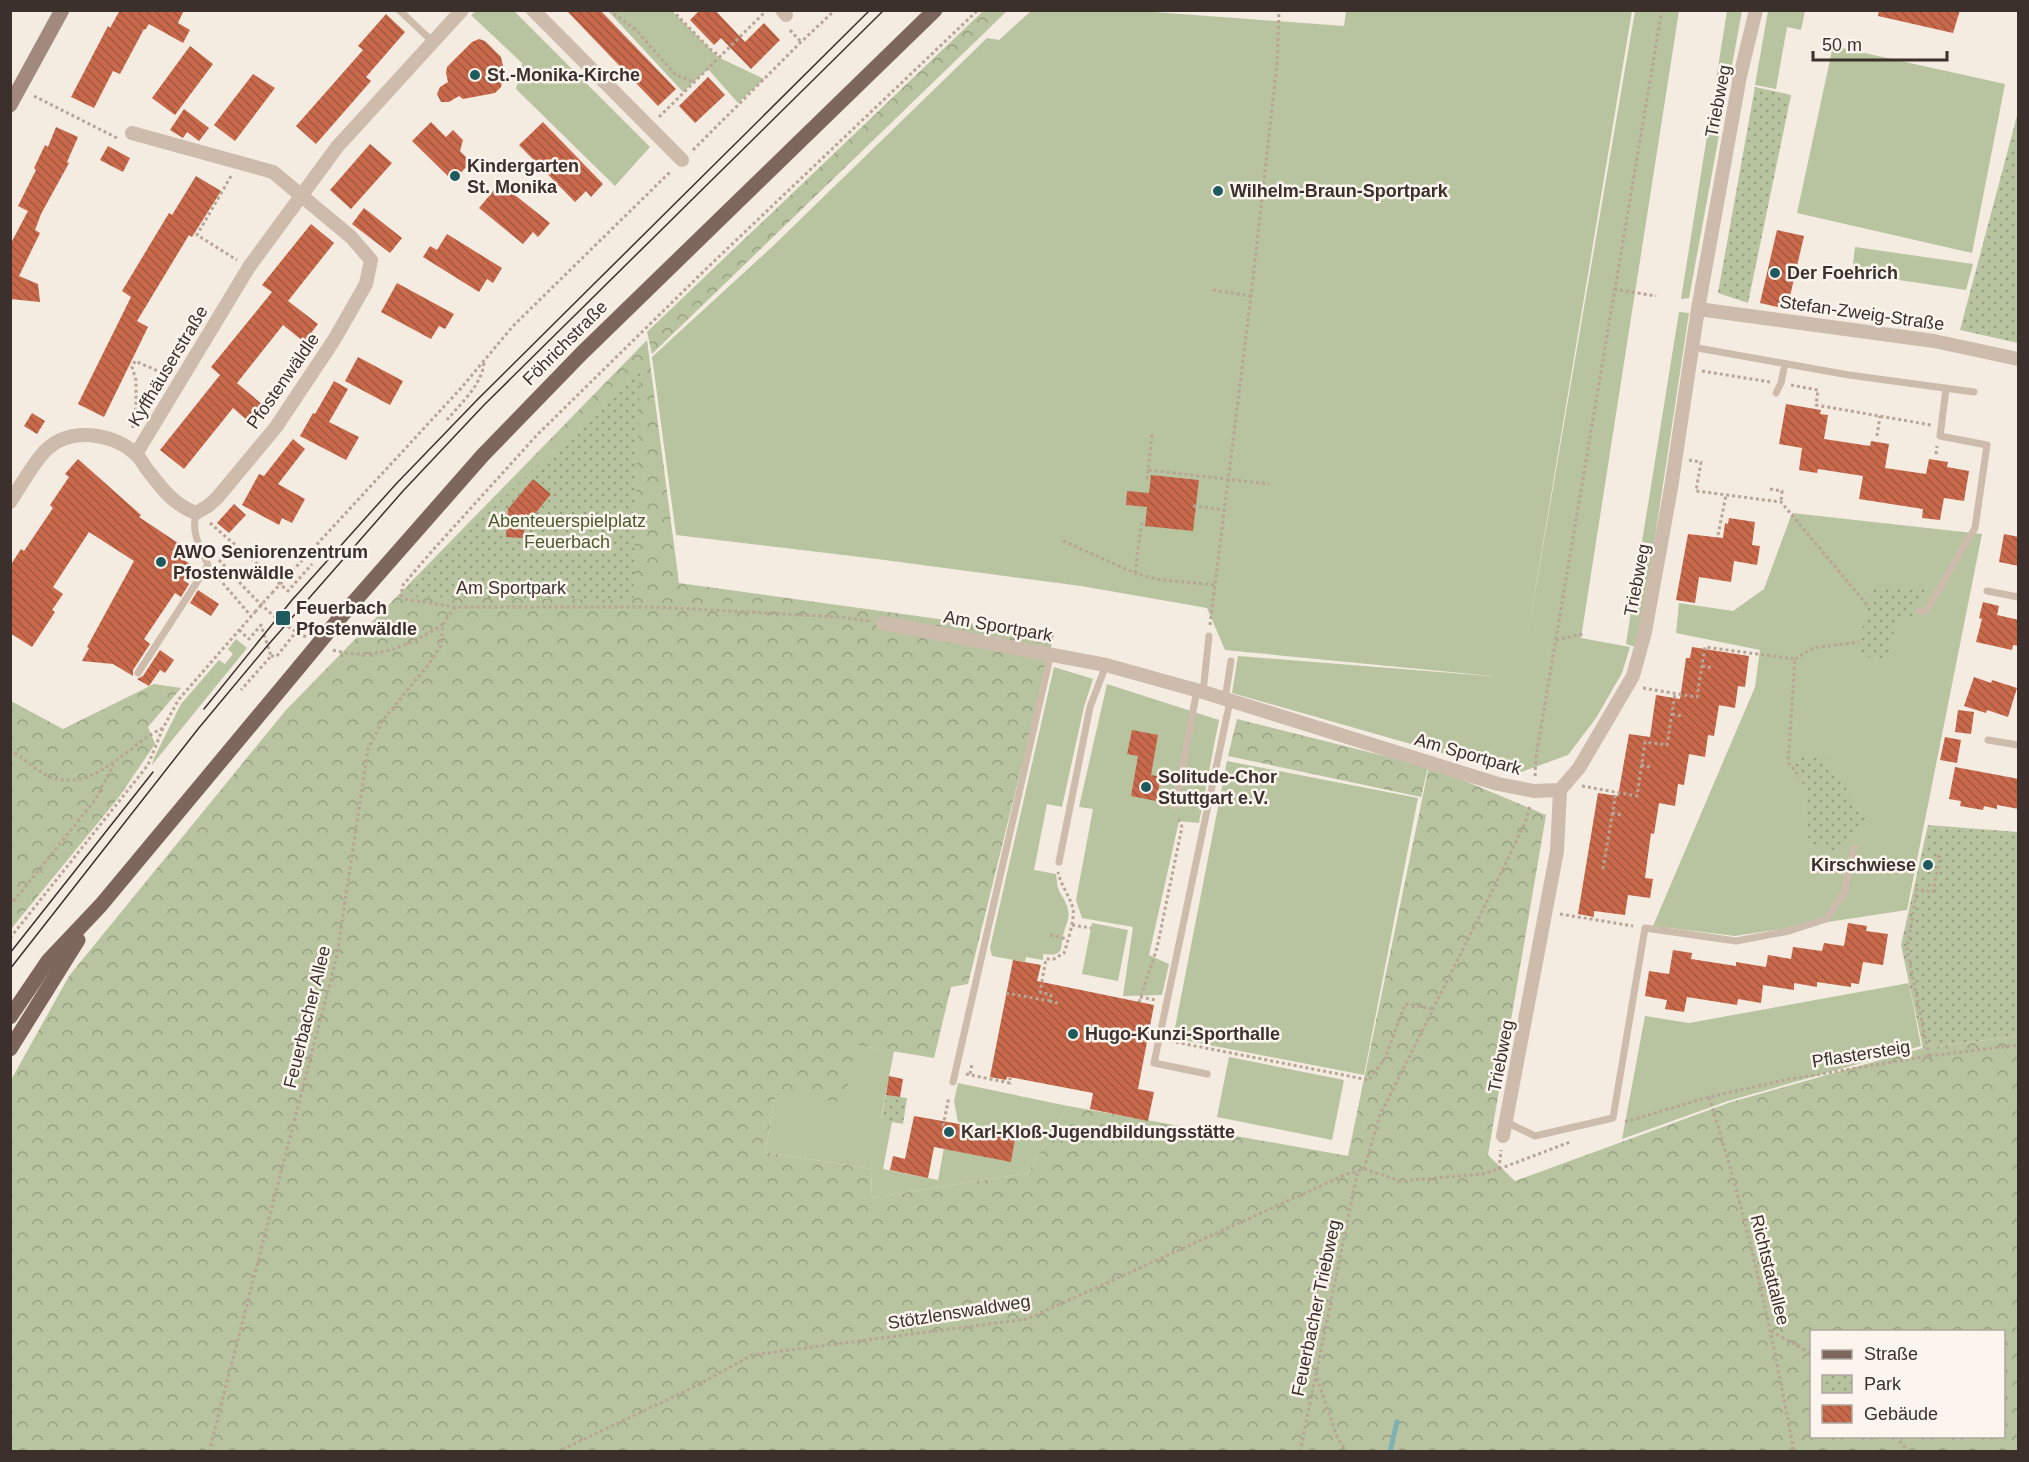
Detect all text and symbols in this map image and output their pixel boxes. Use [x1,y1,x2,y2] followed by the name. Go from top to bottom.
[1813,24,1946,62] scale bar
[1822,35,1862,55] text: 50 m
[1701,63,1735,139] street label: Triebweg
[487,65,640,85] place label: St.-Monika-Kirche
[468,68,482,82] marker: St.-Monika-Kirche
[467,156,579,197] place label: Kindergarten St. Monika
[448,169,462,183] marker: Kindergarten St. Monika
[1230,181,1449,201] place label: Wilhelm-Braun-Sportpark
[1211,184,1225,198] marker: Wilhelm-Braun-Sportpark
[1787,263,1898,283] place label: Der Foehrich
[1768,266,1782,280] marker: Der Foehrich
[1778,292,1946,334] street label: Stefan-Zweig-Straße
[519,297,611,389] street label: Föhrichstraße
[124,302,212,430] street label: Kyffhäuserstraße
[243,329,323,433] street label: Pfostenwäldle
[488,511,646,552] park label: Abenteuerspielplatz Feuerbach
[173,542,368,583] place label: AWO Seniorenzentrum Pfostenwäldle
[1620,542,1654,618] street label: Triebweg
[154,555,168,569] marker: AWO Seniorenzentrum Pfostenwäldle
[456,578,567,598] street label: Am Sportpark
[296,598,417,639] place label: Feuerbach Pfostenwäldle
[942,607,1055,646] street label: Am Sportpark
[274,609,292,627] marker: Feuerbach Pfostenwäldle
[1412,729,1525,779] street label: Am Sportpark
[1158,767,1277,808] place label: Solitude-Chor Stuttgart e.V.
[1139,780,1153,794] marker: Solitude-Chor Stuttgart e.V.
[1811,855,1916,875] place label: Kirschwiese
[1921,858,1935,872] marker: Kirschwiese
[280,944,334,1090] street label: Feuerbacher Allee
[1484,1018,1518,1094] street label: Triebweg
[1085,1024,1280,1044] place label: Hugo-Kunzi-Sporthalle
[1066,1027,1080,1041] marker: Hugo-Kunzi-Sporthalle
[1811,1036,1911,1072] street label: Pflastersteig
[961,1122,1235,1142] place label: Karl-Kloß-Jugendbildungsstätte
[942,1125,956,1139] marker: Karl-Kloß-Jugendbildungsstätte
[1747,1213,1793,1327] street label: Richtstattallee
[1287,1218,1345,1398] street label: Feuerbacher Triebweg
[886,1291,1032,1333] street label: Stötzlenswaldweg
[1810,1330,2005,1438] legend
[1864,1344,1918,1364] text: Straße
[1864,1374,1902,1394] text: Park
[1864,1404,1938,1424] text: Gebäude

